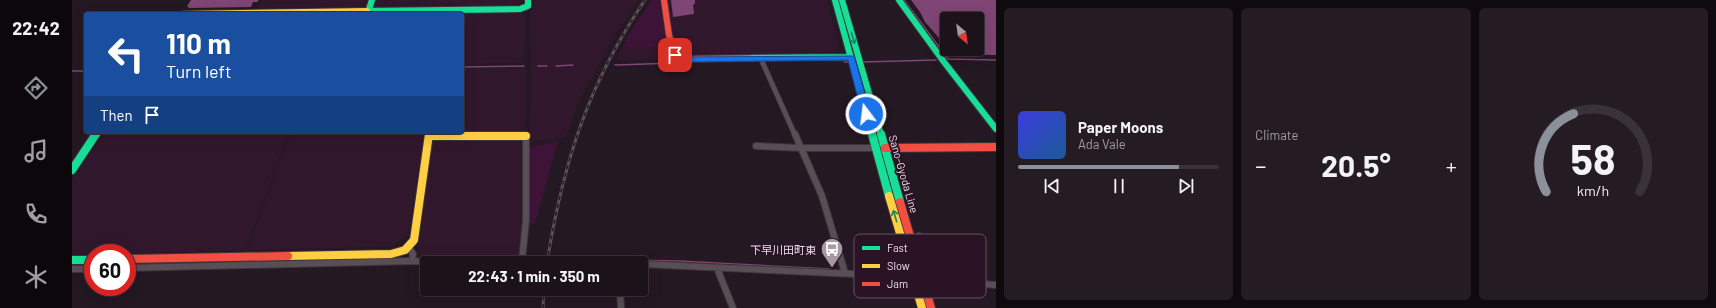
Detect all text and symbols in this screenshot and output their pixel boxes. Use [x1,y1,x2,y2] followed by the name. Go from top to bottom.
[940,12,984,56] north arrow
[940,12,984,56] map controls
[12,17,60,39] text: 22:42
[166,26,231,60] text: 110 m
[100,28,152,80] icon: left
[849,31,857,44] one-way arrow
[658,38,692,72] pin
[664,44,686,66] icon: arrive
[166,60,232,82] text: Turn left
[22,74,50,102] icon: directions
[845,93,887,135] position arrow
[141,104,163,126] icon: arrive
[100,106,133,124] text: Then
[1078,118,1163,136] text: Paper Moons
[1255,127,1298,143] text: Climate
[1571,133,1616,183] text: 58
[887,134,921,215] street label: Sano-Gyoda Line
[1078,136,1126,152] text: Ada Vale
[22,137,50,165] icon: music
[1321,147,1391,183] text: 20.5°
[1255,152,1266,178] text: −
[1446,152,1457,178] text: +
[1041,175,1063,197] icon: previous
[1108,175,1130,197] icon: pause
[1175,175,1197,197] icon: next
[1577,182,1609,199] text: km/h
[22,200,50,228] icon: phone
[891,210,898,223] one-way arrow
[854,234,986,298] legend
[819,236,845,269] bus stop icon: 下早川田町東
[887,241,908,254] text: Fast
[750,243,816,256] place label: 下早川田町東
[84,244,136,296] speed limit sign: 60
[887,259,910,272] text: Slow
[22,263,50,291] icon: climate
[468,267,600,285] text: 22:43 · 1 min · 350 m
[887,277,908,290] text: Jam

